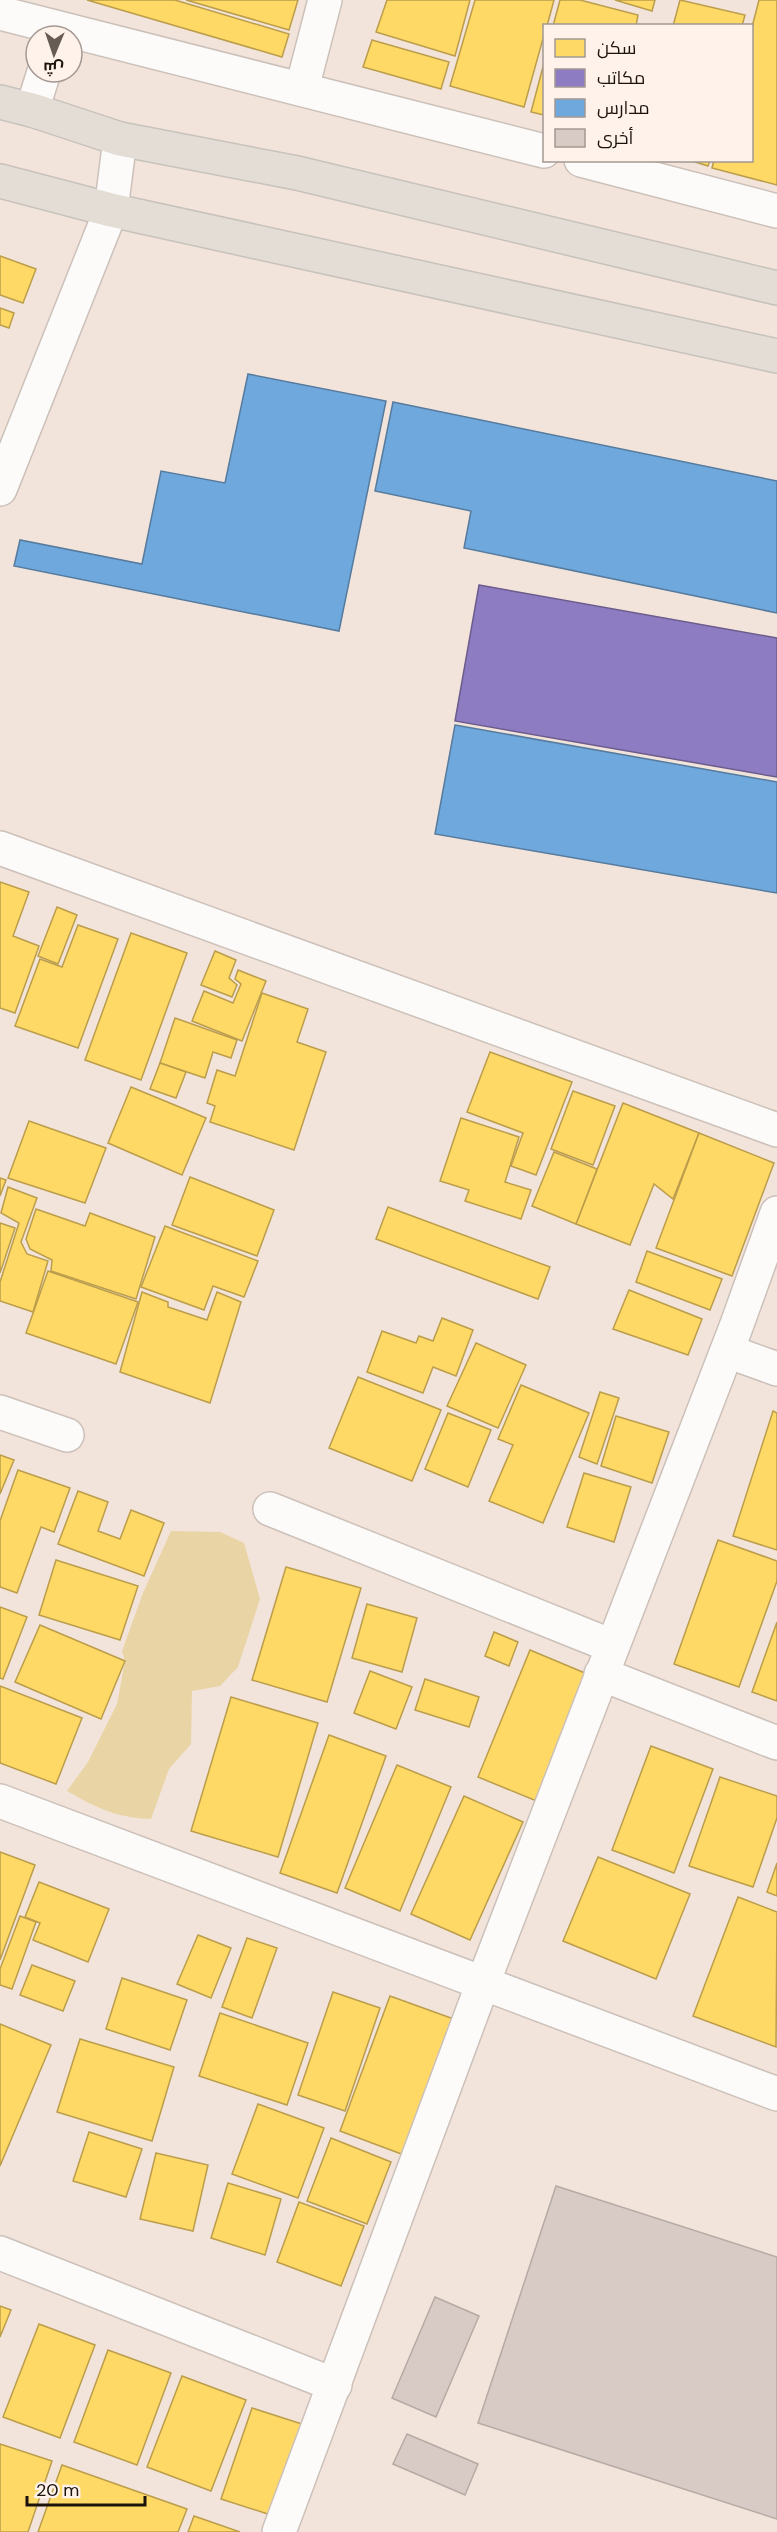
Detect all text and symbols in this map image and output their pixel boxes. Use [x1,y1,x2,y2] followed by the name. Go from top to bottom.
[24,24,84,84] north arrow
[543,24,753,162] legend
[597,36,636,60] text: سكن
[43,58,64,79] text: ش
[597,66,645,90] text: مكاتب
[597,96,650,120] text: مدارس
[597,126,634,150] text: أخرى
[27,2469,146,2507] scale bar
[36,2478,79,2502] text: 20 m

